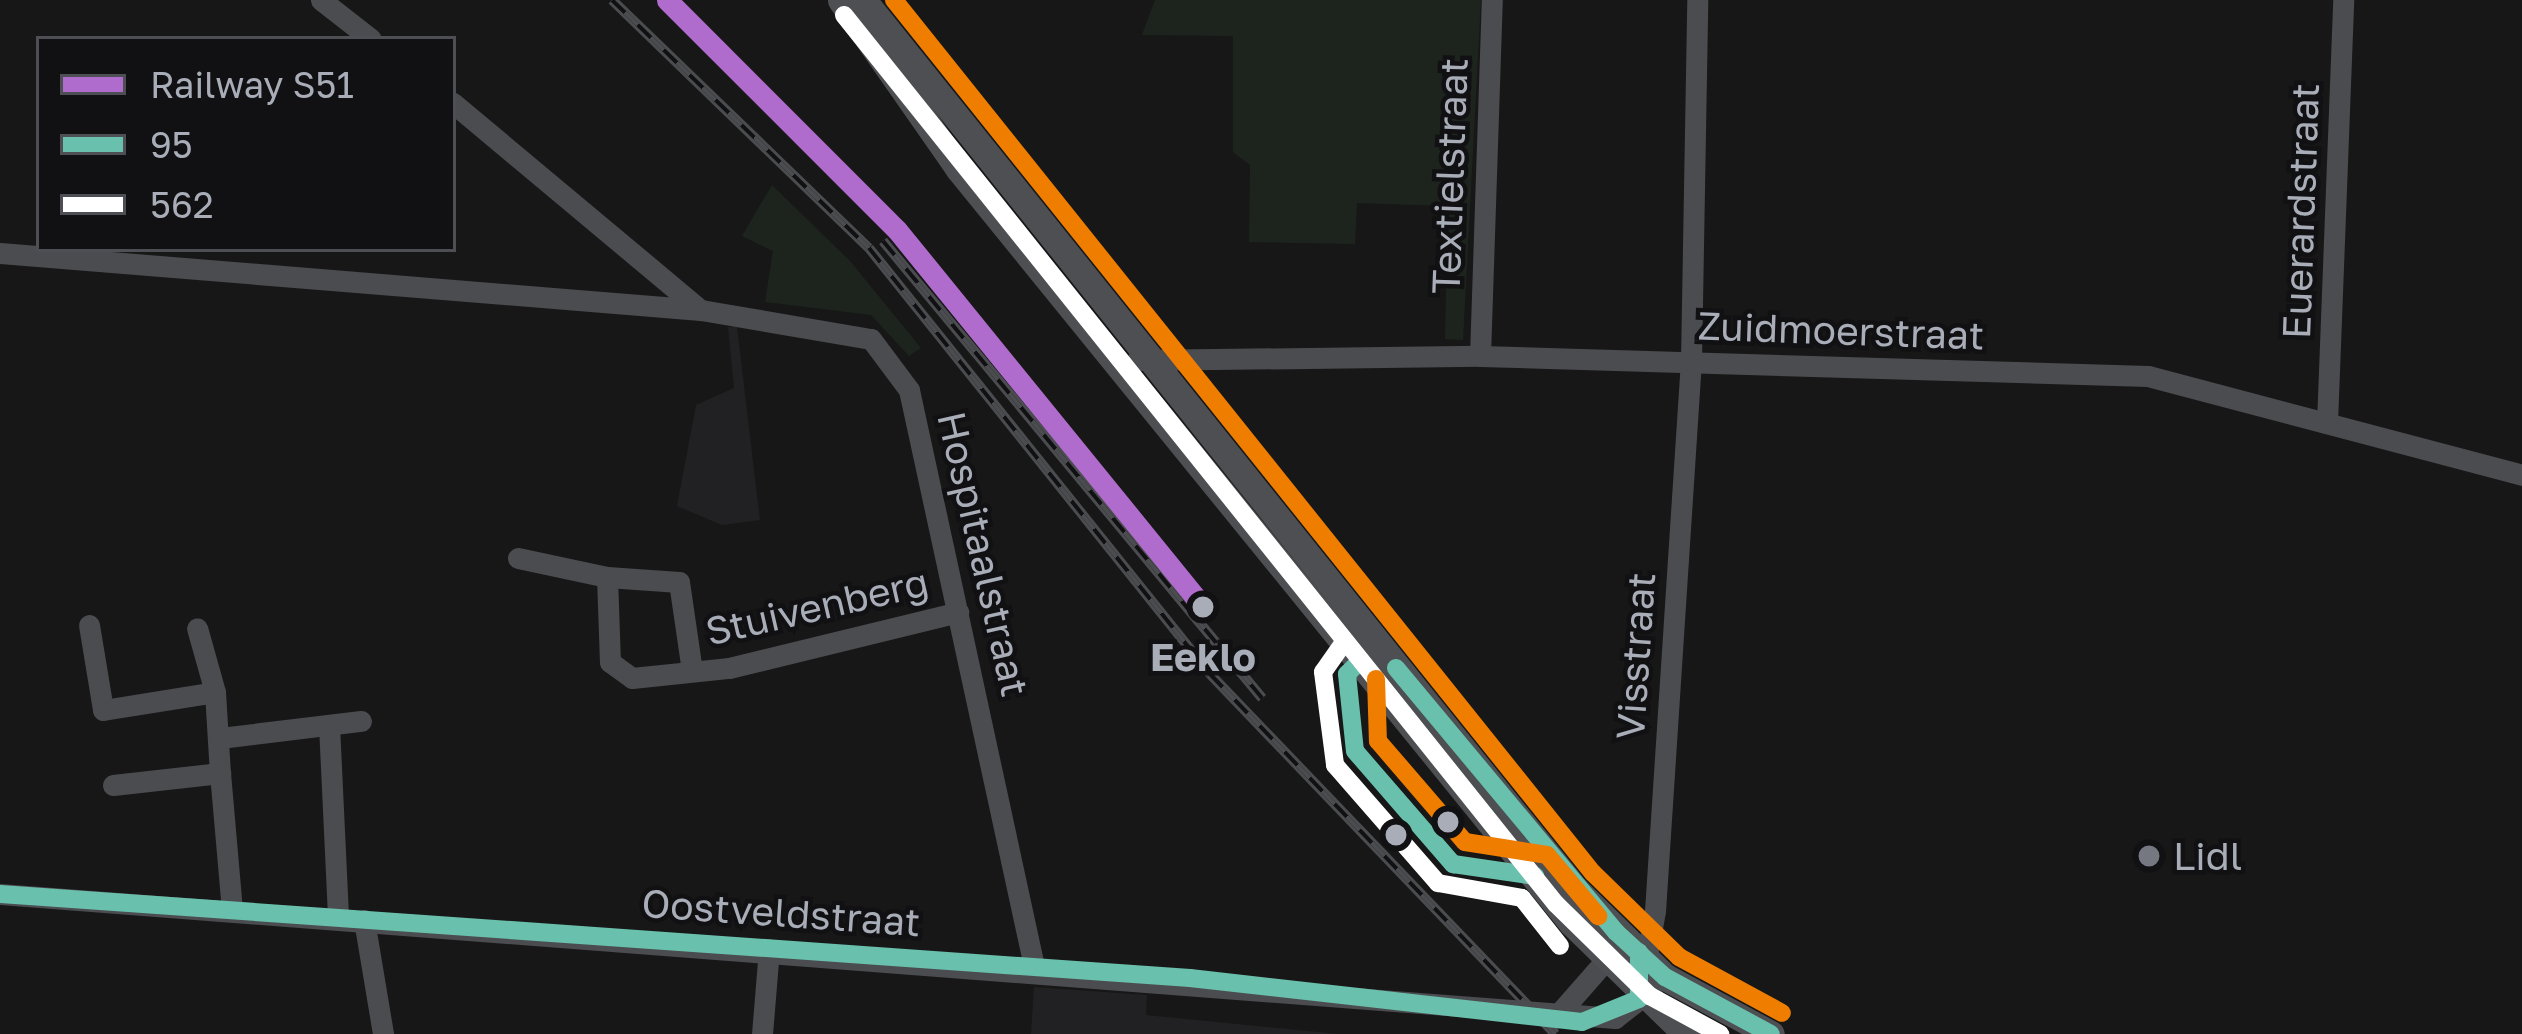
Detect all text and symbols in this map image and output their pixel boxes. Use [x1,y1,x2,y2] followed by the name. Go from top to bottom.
[36,36,456,252] legend
[1422,57,1478,295] street label: Textielstraat
[150,63,354,106] text: Railway S51
[2273,82,2329,340] street label: Euerardstraat
[150,123,193,166] text: 95
[150,183,214,226] text: 562
[1697,303,1985,359] street label: Zuidmoerstraat
[928,407,1038,701] street label: Hospitaalstraat
[701,559,933,655] street label: Stuivenberg
[1607,571,1665,741] street label: Visstraat
[1182,586,1224,628] marker: Eeklo
[1150,634,1256,680] place label: Eeklo
[1437,811,1459,833] unlabelled marker
[1385,824,1407,846] unlabelled marker
[2173,833,2242,879] place label: Lidl
[2136,843,2162,869] marker: Lidl
[640,880,922,946] street label: Oostveldstraat

